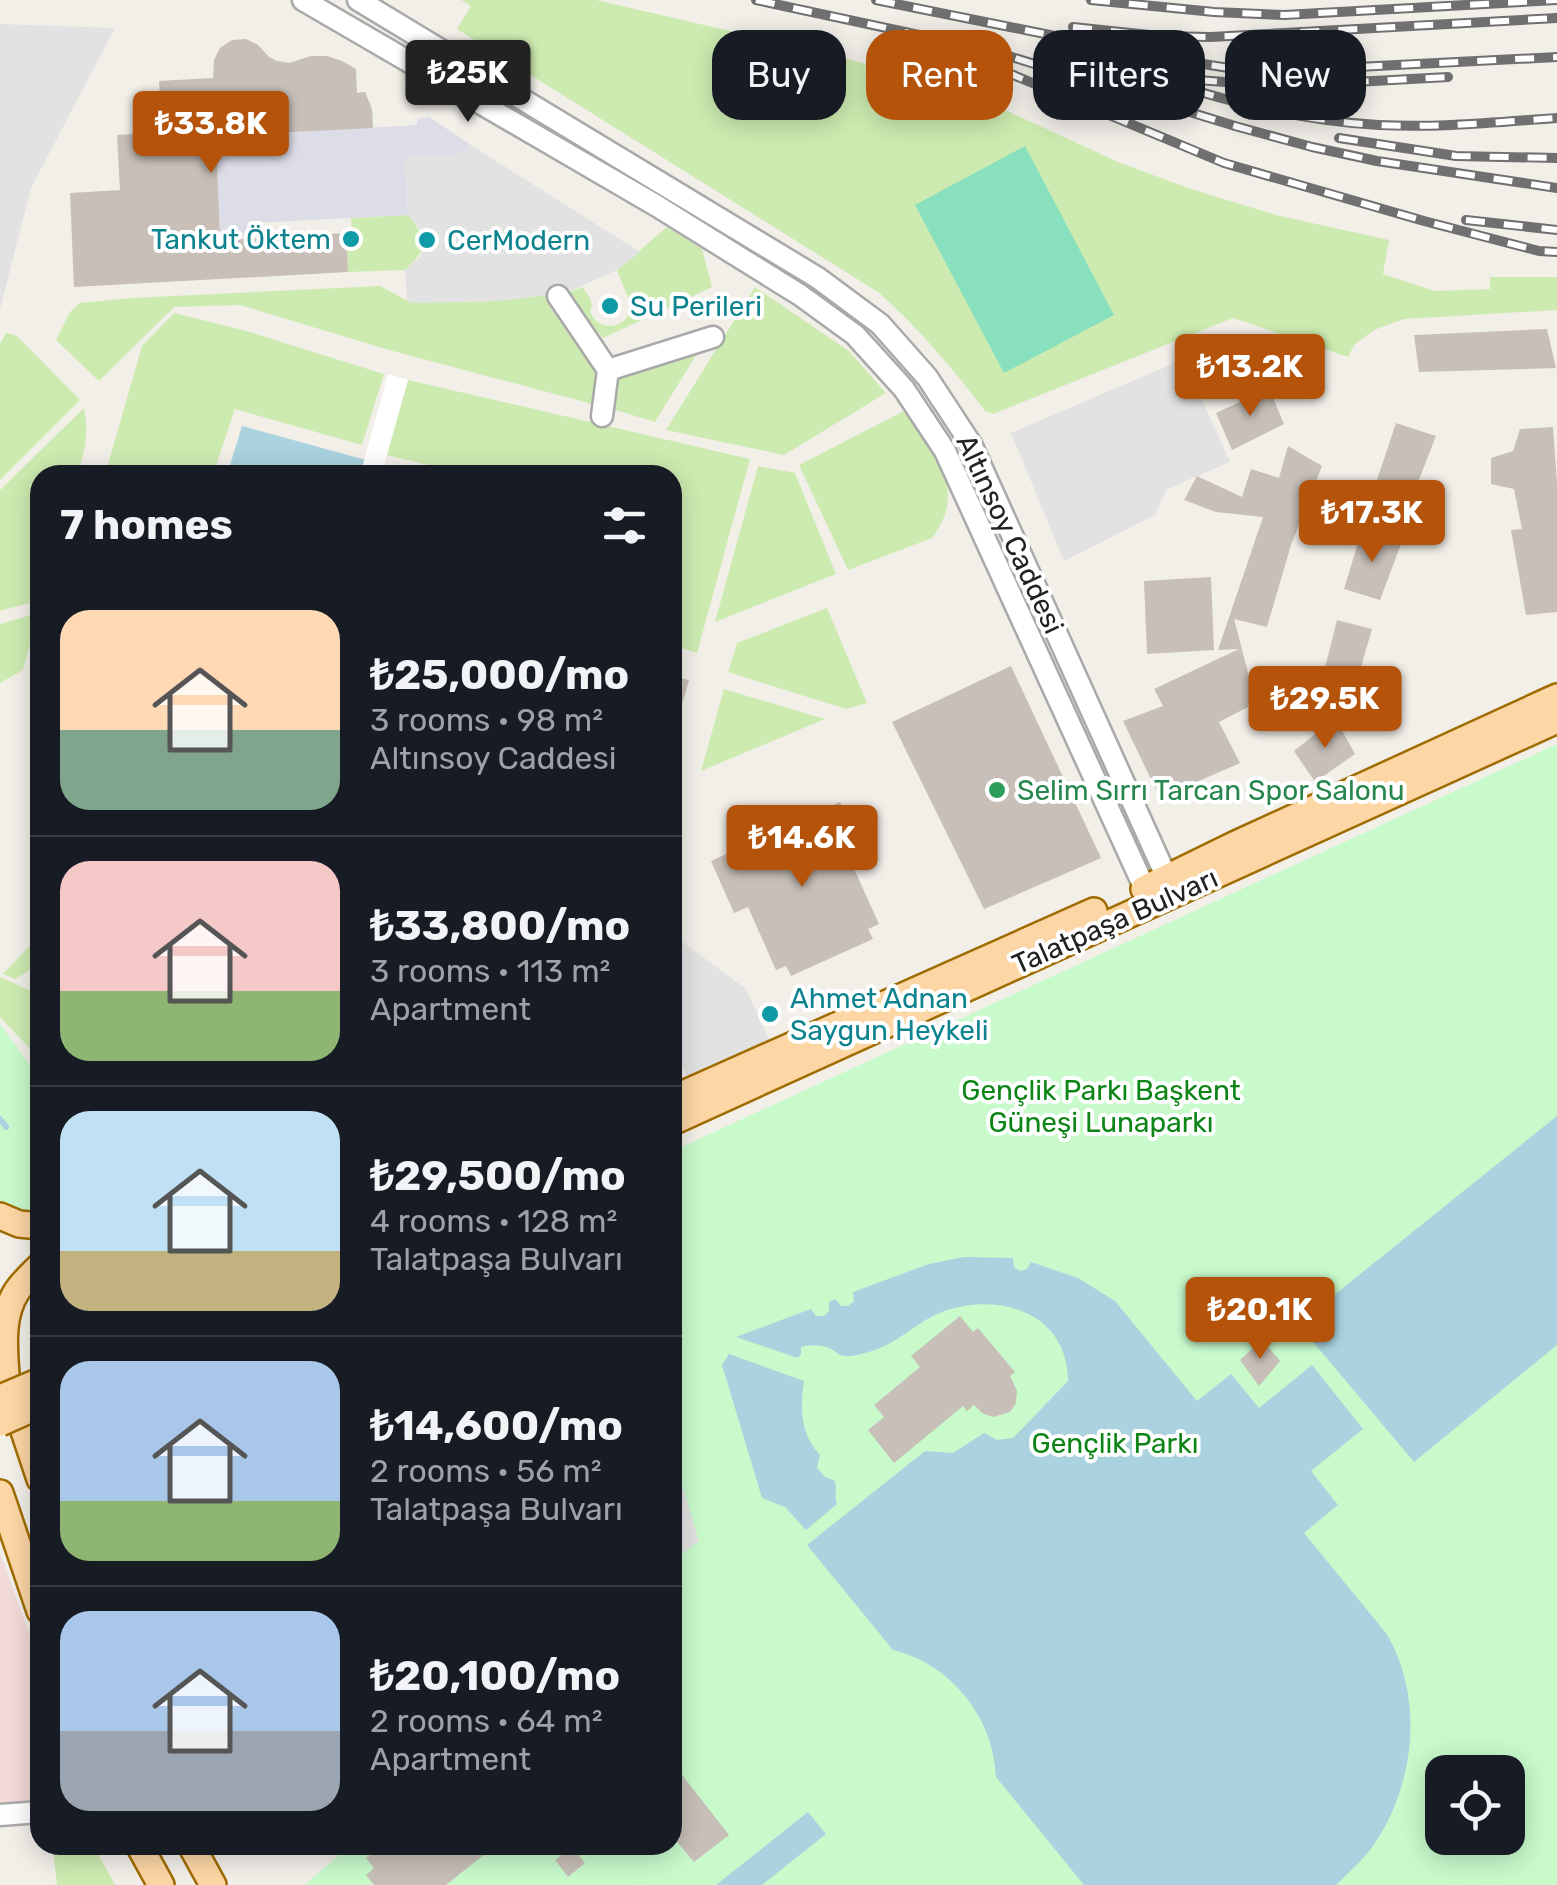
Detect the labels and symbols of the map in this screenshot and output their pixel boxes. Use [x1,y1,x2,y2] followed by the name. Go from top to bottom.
[409,40,527,125] pin: ₺25K
[130,91,292,176] pin: ₺33.8K
[151,223,331,256] place label: Tankut Öktem
[447,224,590,257] place label: CerModern
[340,228,362,250] marker: Tankut Öktem
[416,229,438,251] marker: CerModern
[630,290,762,323] place label: Su Perileri
[599,295,621,317] marker: Su Perileri
[1169,334,1331,419] pin: ₺13.2K
[949,429,1071,639] street label: Altınsoy Caddesi
[1291,480,1453,565] pin: ₺17.3K
[1244,666,1406,751] pin: ₺29.5K
[1017,774,1405,807] place label: Selim Sırrı Tarcan Spor Salonu
[986,779,1008,801] marker: Selim Sırrı Tarcan Spor Salonu
[721,805,883,890] pin: ₺14.6K
[1007,861,1223,981] street label: Talatpaşa Bulvarı
[790,982,989,1047] place label: Ahmet Adnan Saygun Heykeli
[759,1003,781,1025] marker: Ahmet Adnan Saygun Heykeli
[961,1074,1241,1139] park label: Gençlik Parkı Başkent Güneşi Lunaparkı
[1179,1277,1341,1362] pin: ₺20.1K
[1032,1427,1198,1460] park label: Gençlik Parkı

